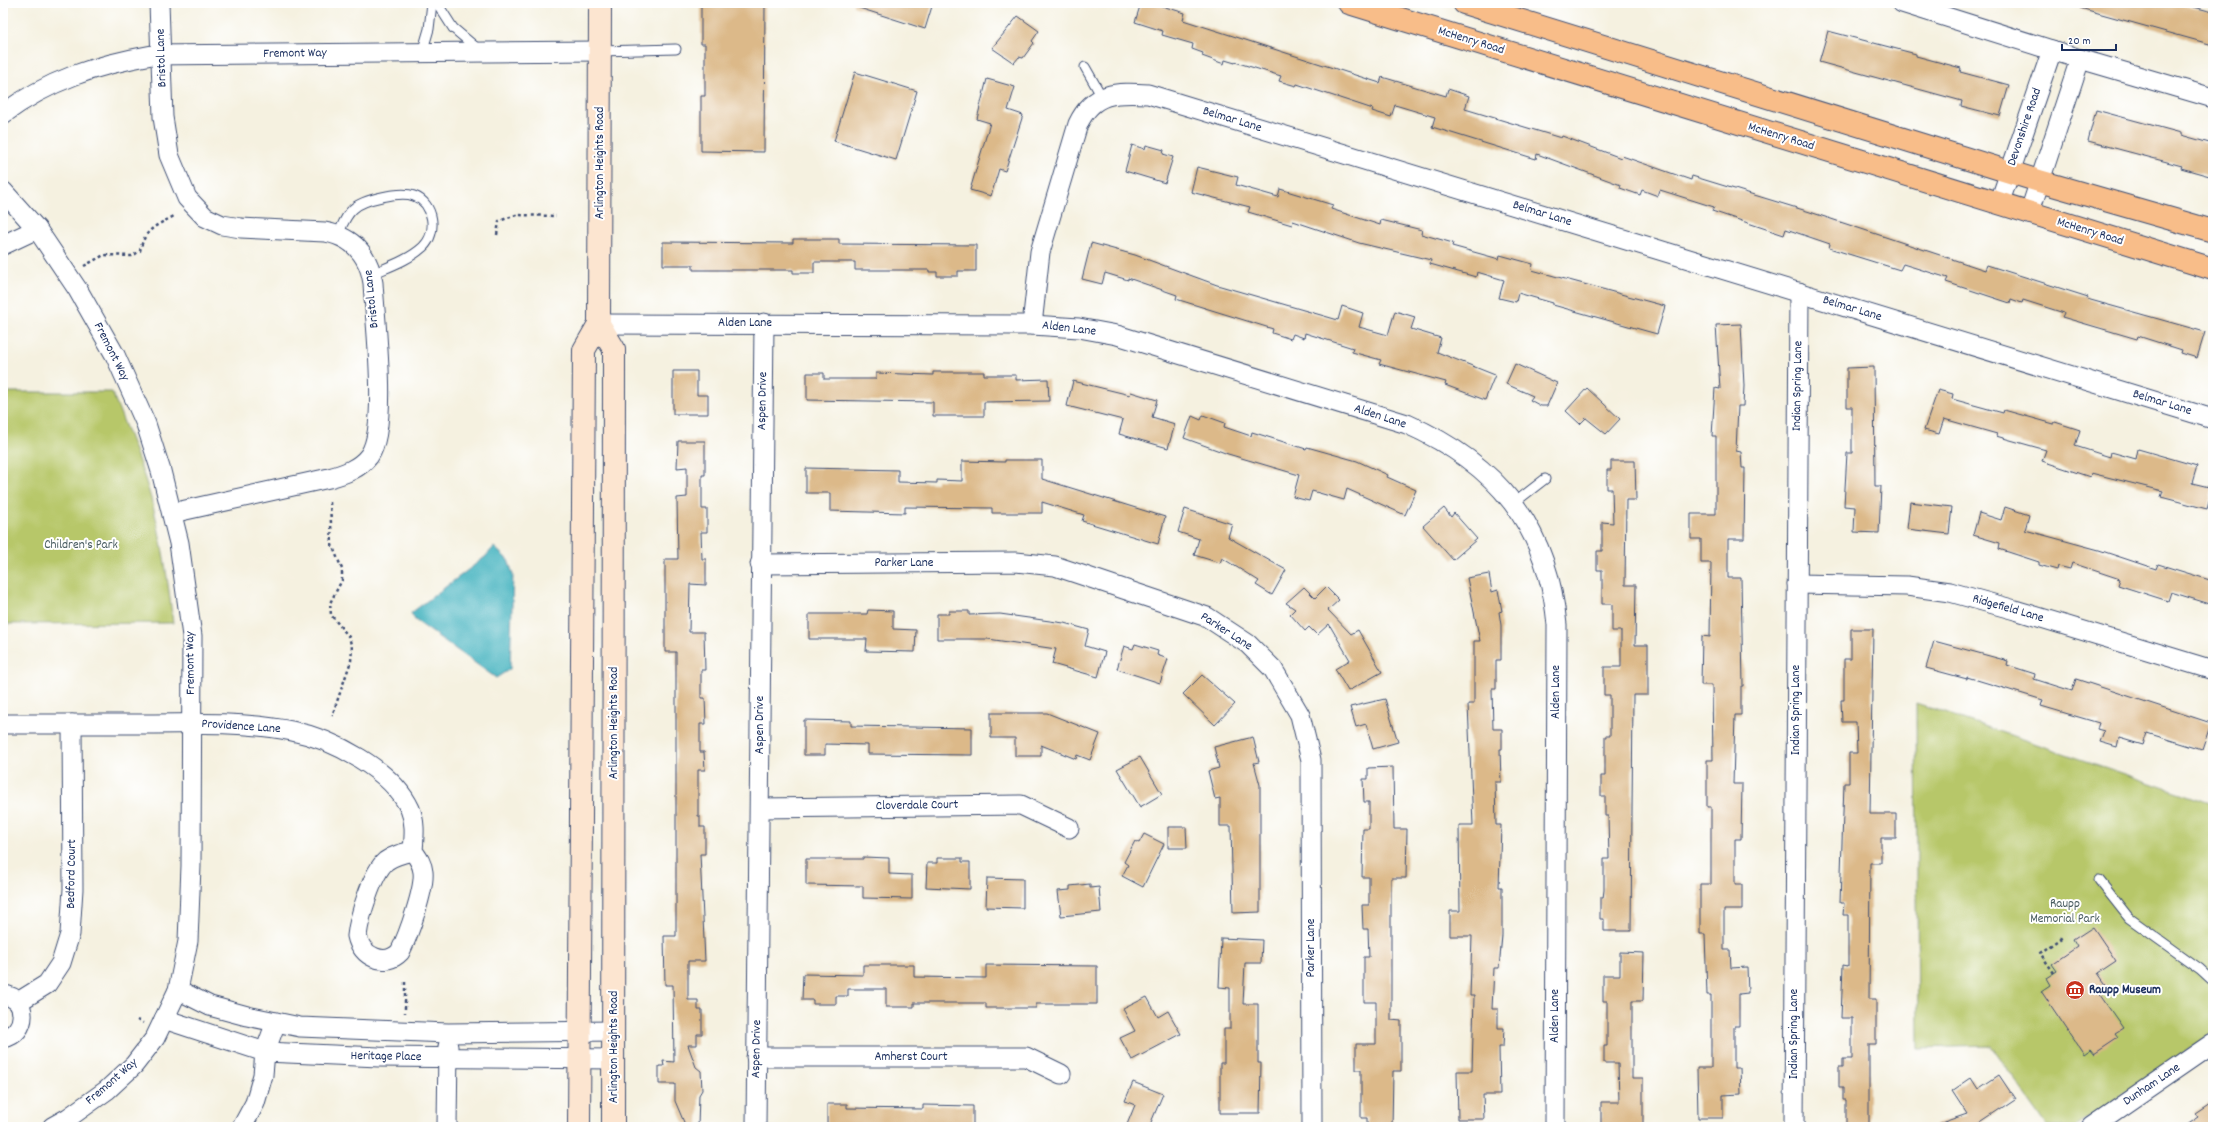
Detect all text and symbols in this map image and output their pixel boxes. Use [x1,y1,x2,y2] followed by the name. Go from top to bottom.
[1435,22,1507,60] street label: McHenry Road
[2062,26,2116,52] scale bar
[151,28,173,88] street label: Bristol Lane
[2068,33,2091,50] text: 20 m
[263,44,328,64] street label: Fremont Way
[2003,85,2047,169] street label: Devonshire Road
[1200,102,1264,138] street label: Belmar Lane
[591,107,610,219] street label: Arlington Heights Road
[1745,118,1817,156] street label: McHenry Road
[1510,196,1574,232] street label: Belmar Lane
[2054,213,2126,251] street label: McHenry Road
[359,269,385,329] street label: Bristol Lane
[1820,291,1884,327] street label: Belmar Lane
[718,314,772,333] street label: Alden Lane
[1041,316,1097,342] street label: Alden Lane
[88,319,134,385] street label: Fremont Way
[1788,340,1808,431] street label: Indian Spring Lane
[753,371,773,430] street label: Aspen Drive
[2130,385,2194,421] street label: Belmar Lane
[1351,400,1409,434] street label: Alden Lane
[44,536,118,555] park label: Children's Park
[875,554,934,573] street label: Parker Lane
[1970,590,2046,628] street label: Ridgefield Lane
[1196,608,1256,656] street label: Parker Lane
[181,630,201,695] street label: Fremont Way
[1547,665,1566,719] street label: Alden Lane
[1787,665,1806,755] street label: Indian Spring Lane
[605,667,624,779] street label: Arlington Heights Road
[751,696,770,754] street label: Aspen Drive
[201,715,281,739] street label: Providence Lane
[875,796,959,816] street label: Cloverdale Court
[62,839,82,909] street label: Bedford Court
[2030,895,2100,929] park label: Raupp Memorial Park
[1302,918,1321,977] street label: Parker Lane
[2064,979,2086,1001] museum icon: Raupp Museum
[2089,981,2161,1000] place label: Raupp Museum
[1546,989,1565,1043] street label: Alden Lane
[1785,989,1804,1079] street label: Indian Spring Lane
[605,991,624,1103] street label: Arlington Heights Road
[747,1019,767,1078] street label: Aspen Drive
[350,1047,422,1067] street label: Heritage Place
[874,1048,948,1067] street label: Amherst Court
[82,1053,143,1110] street label: Fremont Way
[2120,1059,2185,1111] street label: Dunham Lane

